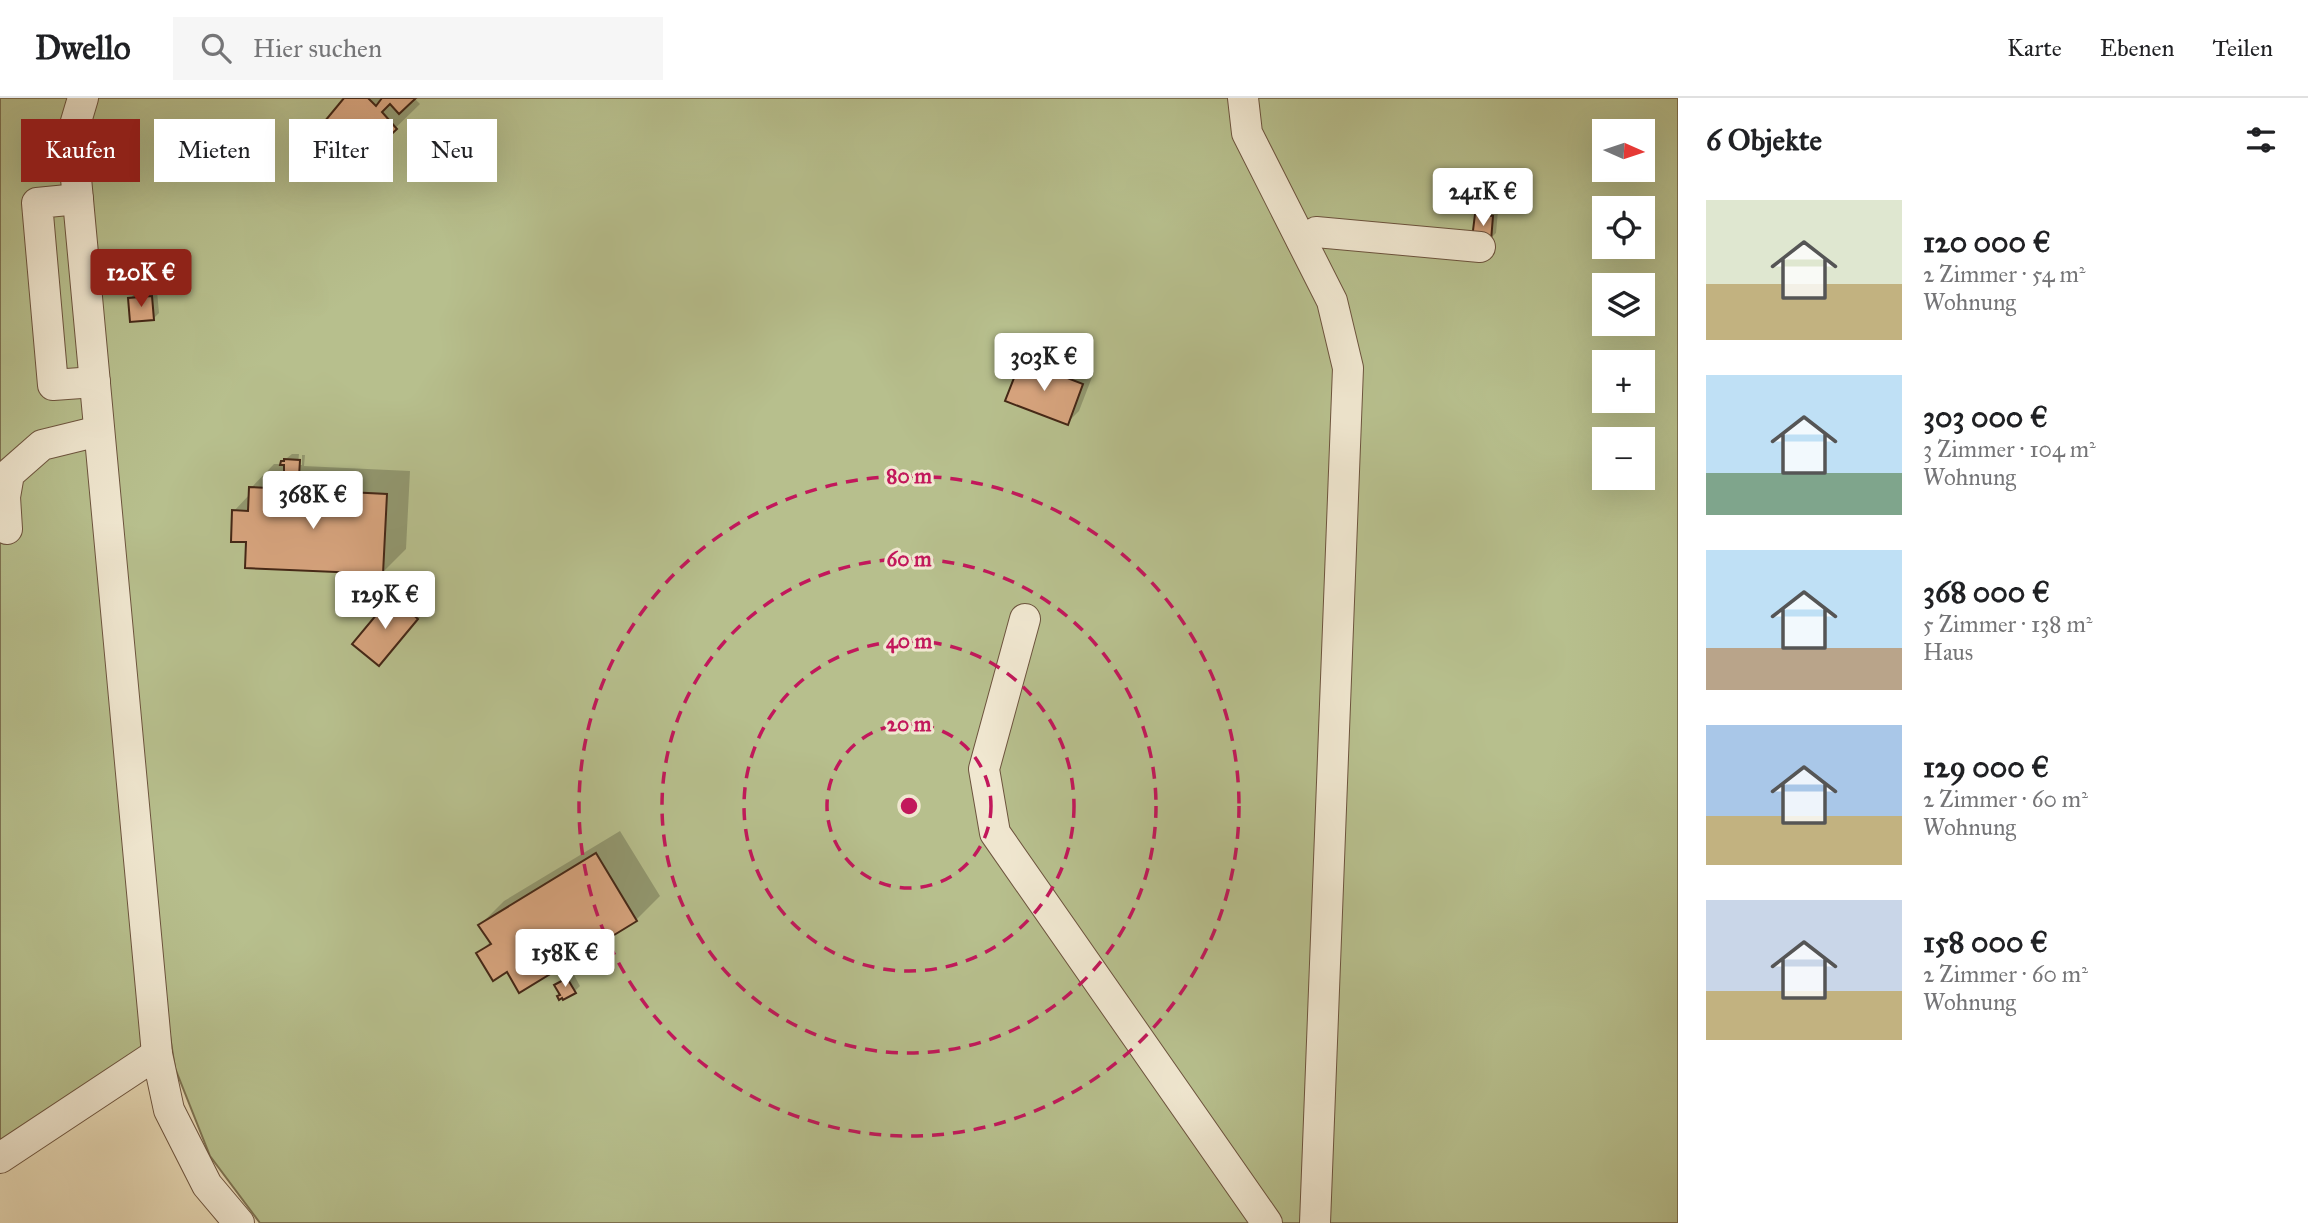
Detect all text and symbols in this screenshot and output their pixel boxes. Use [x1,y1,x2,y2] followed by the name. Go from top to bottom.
[173,17,663,80] search box
[35,28,131,68] text: Dwello
[197,29,235,67] icon: search
[253,32,382,64] text: Hier suchen
[2007,33,2062,63] text: Karte
[2100,33,2175,63] text: Ebenen
[2213,33,2273,63] text: Teilen
[21,119,140,182] chip: Kaufen
[154,119,275,182] chip: Mieten
[289,119,393,182] chip: Filter
[407,119,497,182] chip: Neu
[1592,119,1656,182] north arrow
[1592,119,1655,490] map controls
[2242,121,2280,159] icon: filters
[1706,122,1822,158] text: 6 Objekte
[1426,169,1540,228] pin: 241K €
[1449,177,1517,205] text: 241K €
[1592,196,1655,259] button: locate
[1923,224,2051,260] text: 120 000 €
[1762,228,1846,312] icon: home
[84,250,198,309] pin: 120K €
[106,258,176,286] text: 120K €
[1923,260,2086,288] text: 2 Zimmer · 54 m²
[1592,273,1655,336] button: layers
[1923,288,2016,316] text: Wohnung
[987,334,1101,393] pin: 303K €
[1010,342,1078,370] text: 303K €
[1592,350,1655,413] button: +
[1923,399,2048,435] text: 303 000 €
[1762,403,1846,487] icon: home
[1592,427,1655,490] button: −
[1923,435,2096,463] text: 3 Zimmer · 104 m²
[886,463,932,489] text: 80 m
[1923,463,2016,491] text: Wohnung
[256,472,370,531] pin: 368K €
[279,480,347,508] text: 368K €
[886,546,932,572] text: 60 m
[328,572,442,631] pin: 129K €
[1923,574,2050,610] text: 368 000 €
[1762,578,1846,662] icon: home
[351,580,419,608] text: 129K €
[1923,610,2093,638] text: 5 Zimmer · 138 m²
[886,628,932,654] text: 40 m
[1923,638,1973,666] text: Haus
[887,711,932,737] text: 20 m
[1923,749,2049,785] text: 129 000 €
[1762,753,1846,837] icon: home
[1923,785,2088,813] text: 2 Zimmer · 60 m²
[897,794,921,818] centre of rings
[1923,813,2016,841] text: Wohnung
[1923,924,2048,960] text: 158 000 €
[1762,928,1846,1012] icon: home
[508,930,622,989] pin: 158K €
[531,938,599,966] text: 158K €
[1923,960,2088,988] text: 2 Zimmer · 60 m²
[1923,988,2016,1016] text: Wohnung

